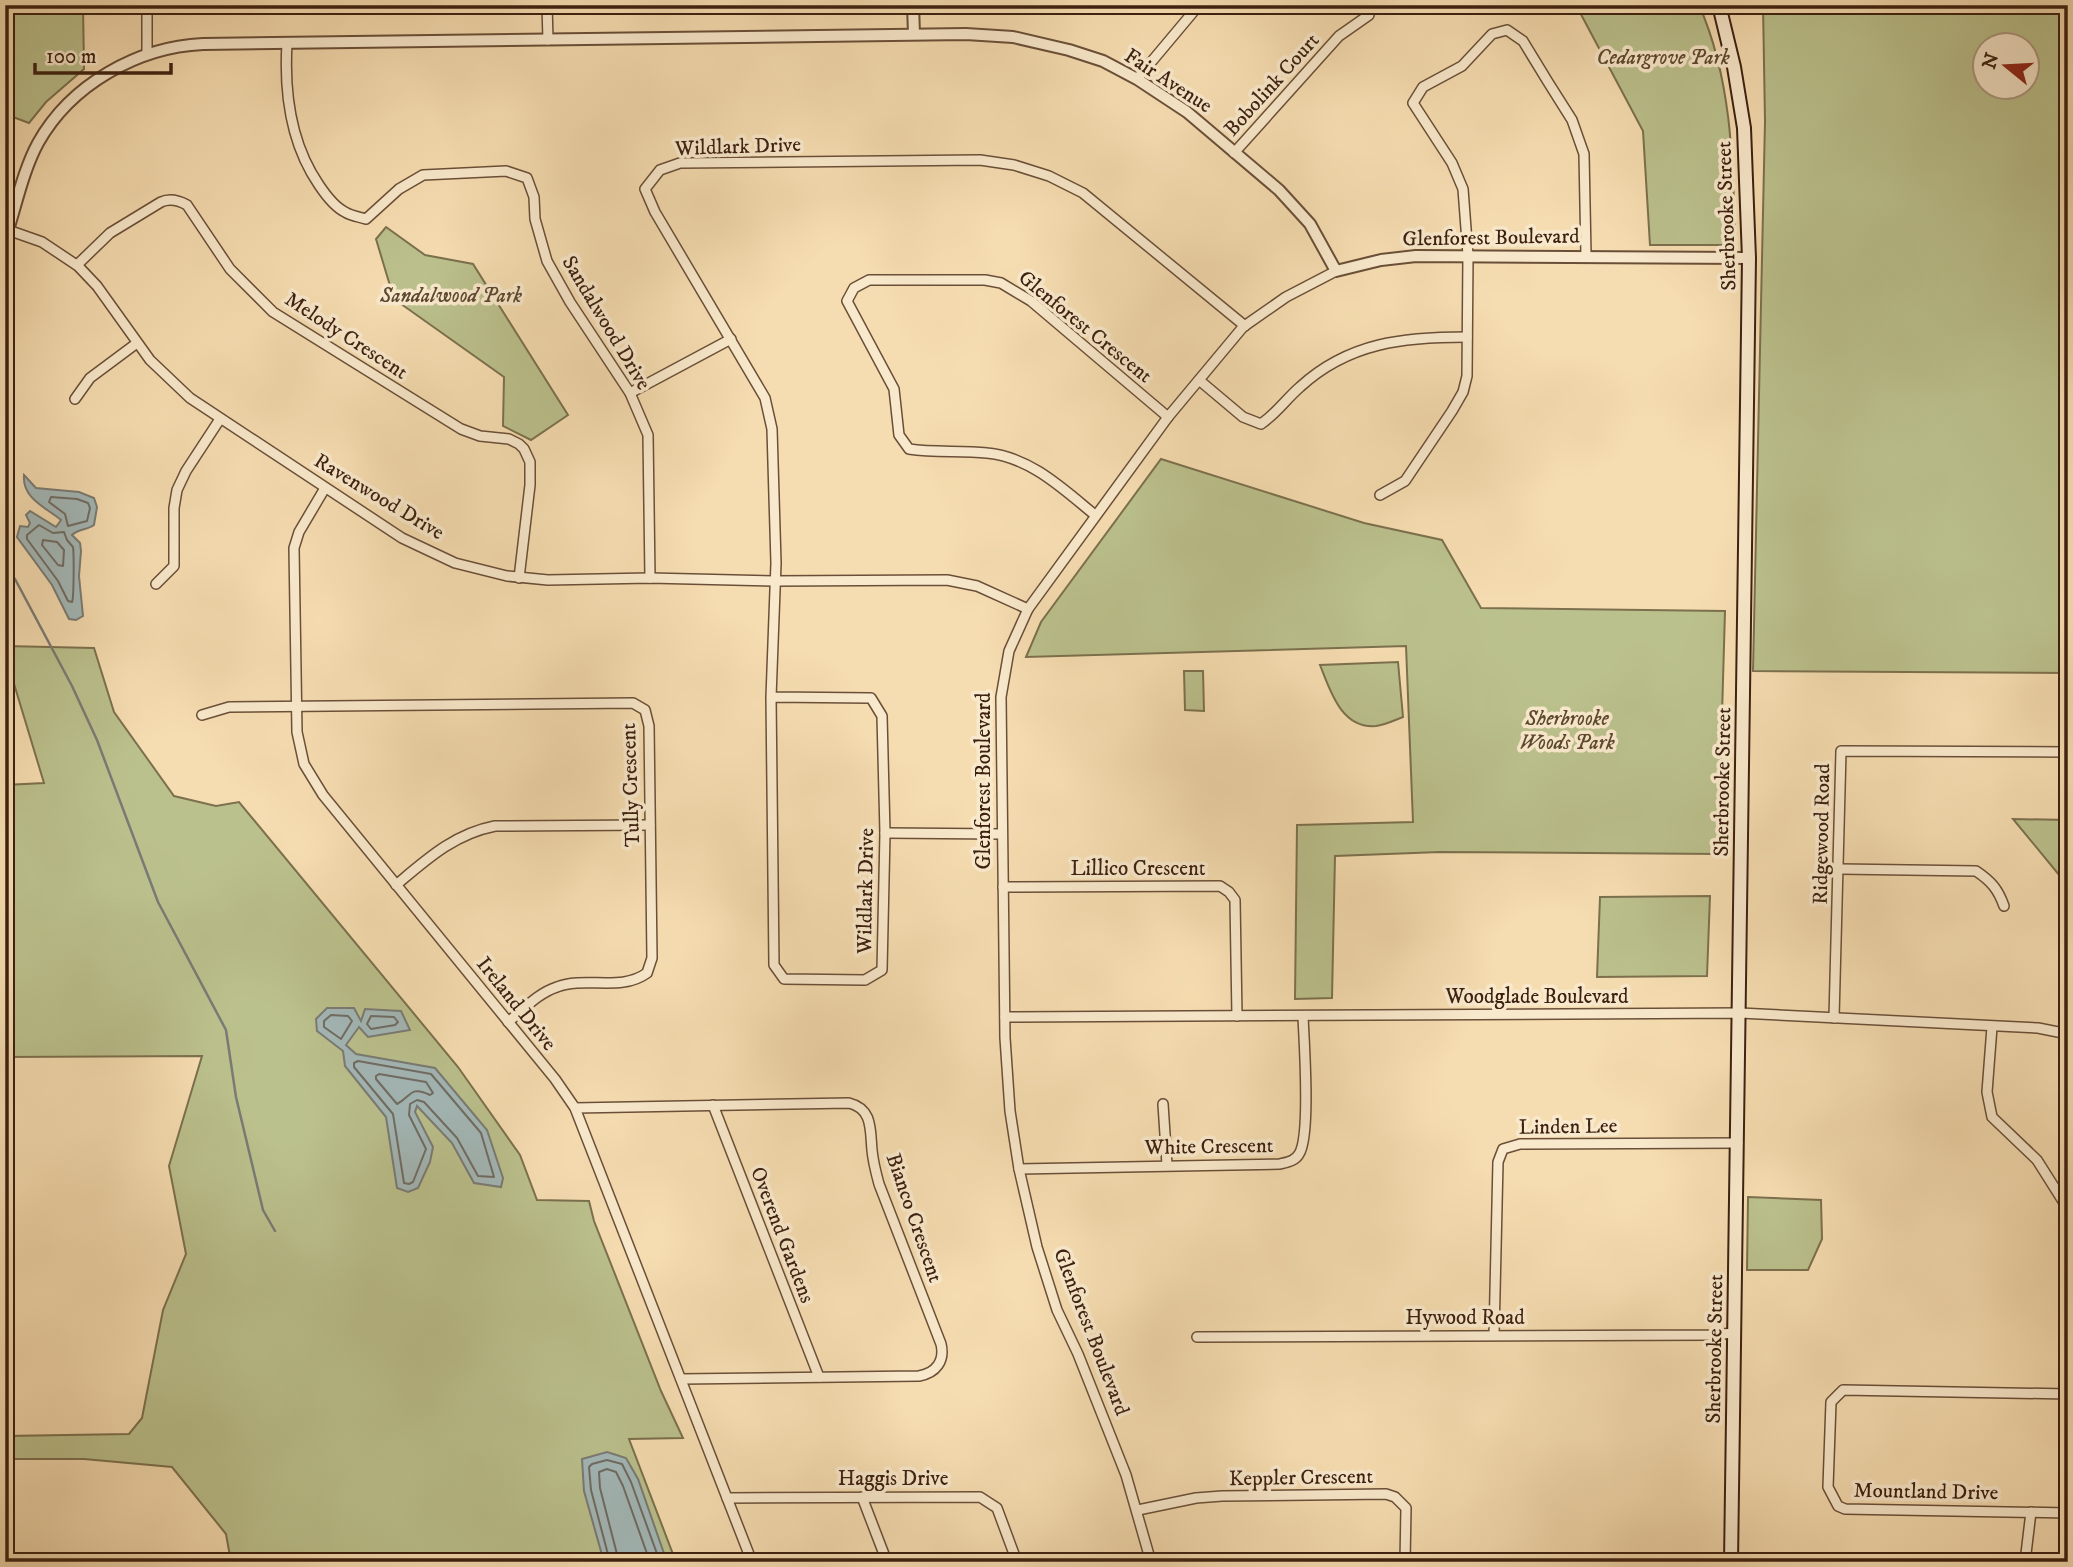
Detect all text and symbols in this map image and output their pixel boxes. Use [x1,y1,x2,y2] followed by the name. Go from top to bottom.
[1219,28,1325,142] street label: Bobolink Court
[35,32,172,76] scale bar
[1972,32,2042,102] north arrow
[1119,43,1217,119] street label: Fair Avenue
[46,44,97,70] text: 100 m
[1596,45,1730,71] park label: Cedargrove Park
[1978,50,2005,72] text: N
[674,132,802,162] street label: Wildlark Drive
[1711,141,1743,291] street label: Sherbrooke Street
[1402,223,1580,253] street label: Glenforest Boulevard
[556,251,656,395] street label: Sandalwood Drive
[1013,265,1157,389] street label: Glenforest Crescent
[379,283,522,309] park label: Sandalwood Park
[280,287,413,386] street label: Melody Crescent
[309,448,449,546] street label: Ravenwood Drive
[971,692,997,870] street label: Glenforest Boulevard
[1519,706,1615,756] park label: Sherbrooke Woods Park
[1709,707,1737,857] street label: Sherbrooke Street
[616,722,646,847] street label: Tully Crescent
[1808,763,1836,905] street label: Ridgewood Road
[852,827,880,955] street label: Wildlark Drive
[1070,856,1206,882] street label: Lillico Crescent
[470,952,562,1056] street label: Ireland Drive
[1444,984,1629,1010] street label: Woodglade Boulevard
[1518,1113,1618,1141] street label: Linden Lee
[1143,1133,1274,1161] street label: White Crescent
[880,1150,948,1286] street label: Bianco Crescent
[744,1163,820,1307] street label: Overend Gardens
[1047,1245,1135,1420] street label: Glenforest Boulevard
[1701,1274,1729,1424] street label: Sherbrooke Street
[1405,1305,1525,1331] street label: Hywood Road
[1229,1464,1374,1492] street label: Keppler Crescent
[838,1466,949,1492] street label: Haggis Drive
[1853,1478,1999,1506] street label: Mountland Drive

